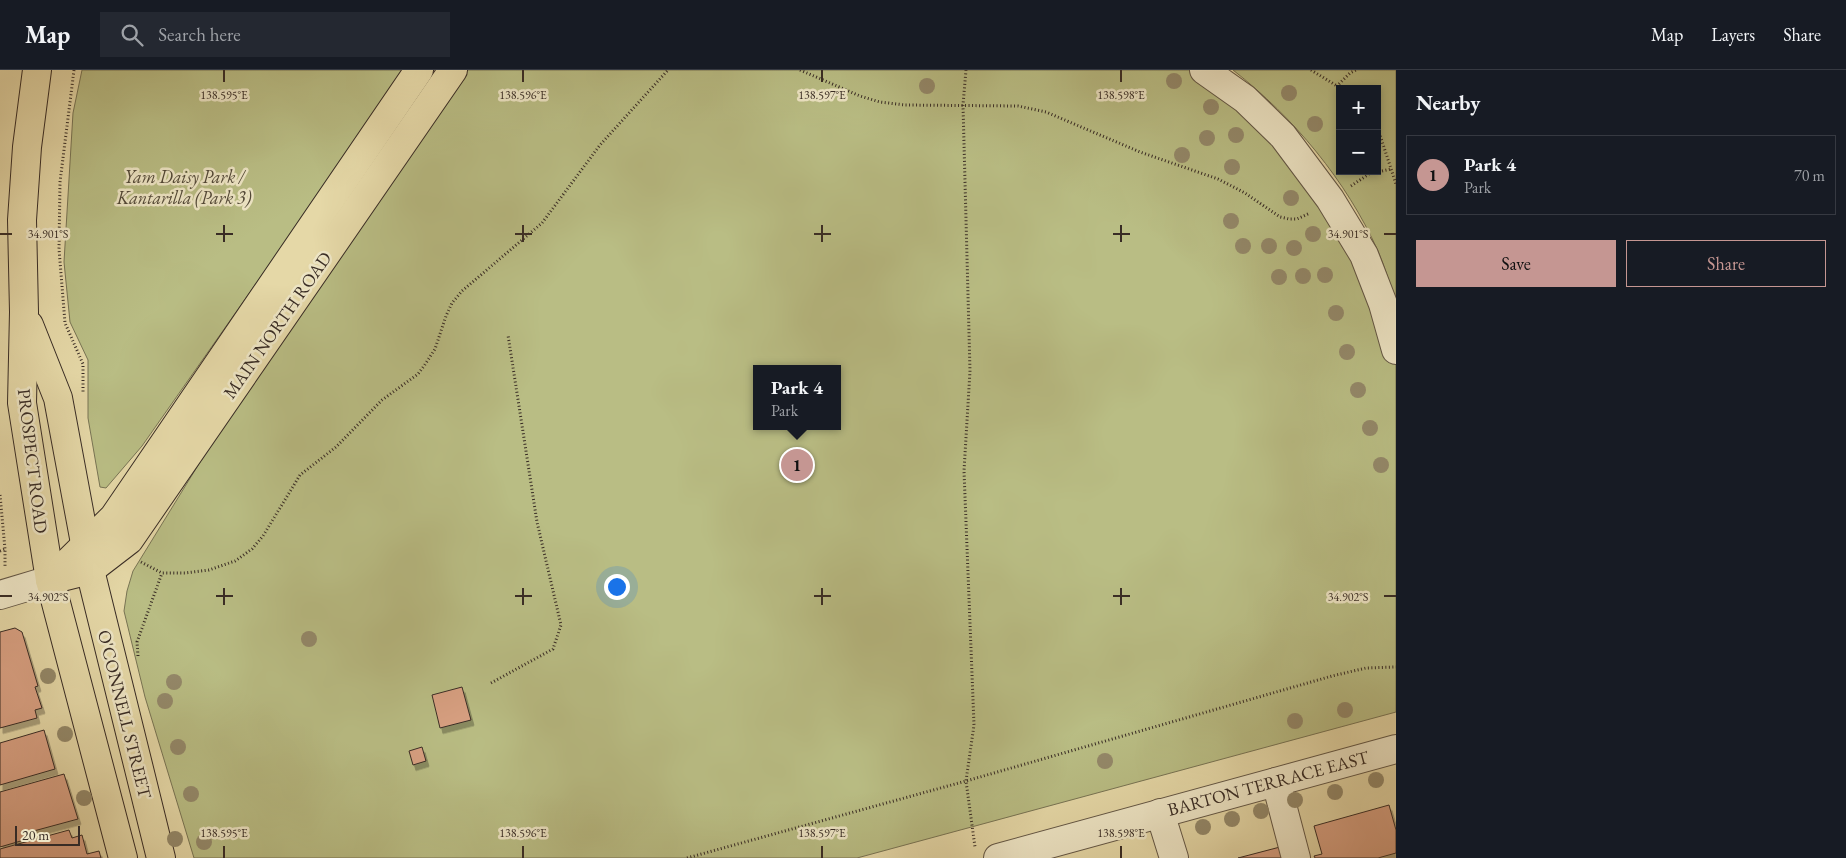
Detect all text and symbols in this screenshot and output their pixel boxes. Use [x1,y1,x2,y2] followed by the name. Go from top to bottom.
[100,12,450,57] search box
[25,19,70,50] text: Map
[118,21,146,49] icon: search
[158,22,241,47] text: Search here
[1651,23,1683,46] text: Map
[1711,23,1755,46] text: Layers
[1783,23,1821,46] text: Share
[1336,85,1381,175] map controls
[1336,85,1381,130] button: +
[200,87,248,103] text: 138.595°E
[499,87,547,103] text: 138.596°E
[798,87,846,103] text: 138.597°E
[1097,87,1145,103] text: 138.598°E
[1416,89,1480,116] text: Nearby
[1336,130,1381,175] button: −
[1464,152,1516,177] text: Park 4
[116,165,252,209] park label: Yam Daisy Park / Kantarilla (Park 3)
[1429,165,1437,186] text: 1
[1794,165,1825,186] text: 70 m
[1464,177,1491,198] text: Park
[28,226,69,242] text: 34.901°S
[1328,226,1369,242] text: 34.901°S
[1416,240,1616,287] button: Save
[1626,240,1826,287] button: Share
[218,247,336,403] street label: MAIN NORTH ROAD
[753,365,841,430] popup
[771,375,823,400] text: Park 4
[13,387,53,535] street label: PROSPECT ROAD
[771,400,798,421] text: Park
[781,446,813,484] pin: 1
[604,574,630,600] your location
[28,589,69,605] text: 34.902°S
[1328,589,1369,605] text: 34.902°S
[93,627,157,802] street label: O'CONNELL STREET
[1165,745,1372,821] street label: BARTON TERRACE EAST
[15,823,80,846] scale bar
[200,825,248,841] text: 138.595°E
[499,825,547,841] text: 138.596°E
[798,825,846,841] text: 138.597°E
[1097,825,1145,841] text: 138.598°E
[22,826,49,844] text: 20 m

